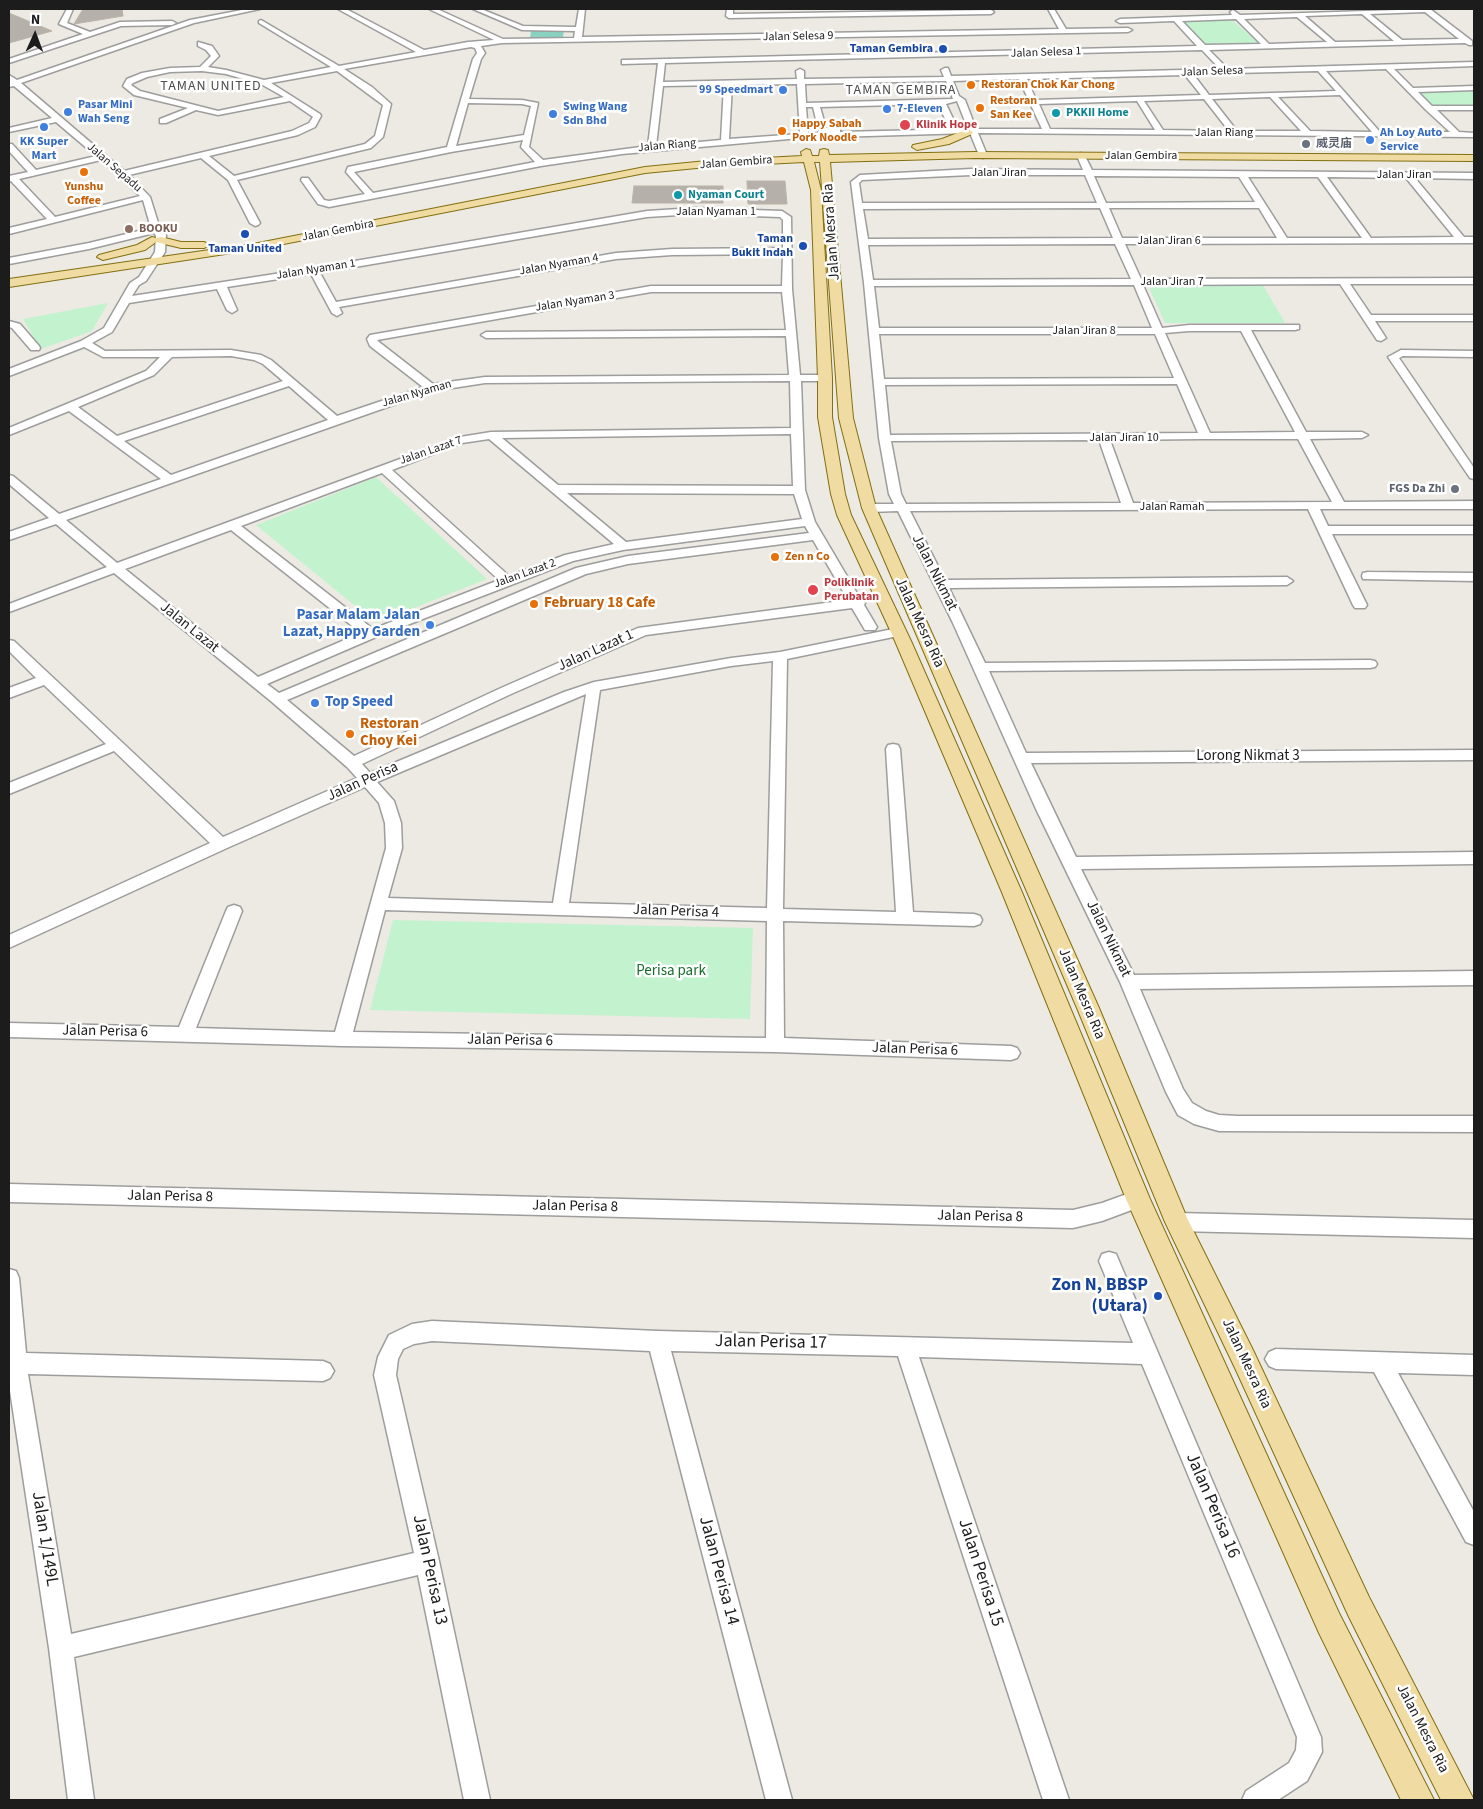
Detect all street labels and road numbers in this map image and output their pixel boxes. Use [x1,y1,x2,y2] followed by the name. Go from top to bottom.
[763,29,833,45] street label: Jalan Selesa 9
[1010,45,1082,61] street label: Jalan Selesa 1
[1181,64,1243,80] street label: Jalan Selesa
[1195,126,1253,140] street label: Jalan Riang
[637,136,697,156] street label: Jalan Riang
[84,140,144,196] street label: Jalan Sepadu
[1105,149,1177,163] street label: Jalan Gembira
[699,153,773,173] street label: Jalan Gembira
[971,166,1027,180] street label: Jalan Jiran
[1376,168,1432,182] street label: Jalan Jiran
[820,183,844,281] street label: Jalan Mesra Ria
[676,205,756,219] street label: Jalan Nyaman 1
[301,217,375,245] street label: Jalan Gembira
[1137,234,1201,248] street label: Jalan Jiran 6
[518,251,600,279] street label: Jalan Nyaman 4
[275,257,357,283] street label: Jalan Nyaman 1
[1140,275,1204,289] street label: Jalan Jiran 7
[534,289,616,315] street label: Jalan Nyaman 3
[1052,324,1116,338] street label: Jalan Jiran 8
[381,377,453,411] street label: Jalan Nyaman
[1089,431,1159,445] street label: Jalan Jiran 10
[398,434,464,468] street label: Jalan Lazat 7
[1139,500,1205,514] street label: Jalan Ramah
[907,532,961,614] street label: Jalan Nikmat
[492,556,558,592] street label: Jalan Lazat 2
[890,575,948,671] street label: Jalan Mesra Ria
[156,599,222,657] street label: Jalan Lazat
[555,626,637,676] street label: Jalan Lazat 1
[1196,748,1300,766] street label: Lorong Nikmat 3
[325,758,401,806] street label: Jalan Perisa
[1082,898,1134,980] street label: Jalan Nikmat
[633,902,719,922] street label: Jalan Perisa 4
[1054,946,1108,1042] street label: Jalan Mesra Ria
[62,1022,148,1042] street label: Jalan Perisa 6
[467,1031,553,1051] street label: Jalan Perisa 6
[872,1040,958,1060] street label: Jalan Perisa 6
[127,1187,213,1207] street label: Jalan Perisa 8
[532,1197,618,1217] street label: Jalan Perisa 8
[937,1207,1023,1227] street label: Jalan Perisa 8
[1217,1316,1275,1412] street label: Jalan Mesra Ria
[715,1331,827,1355] street label: Jalan Perisa 17
[1180,1450,1244,1562] street label: Jalan Perisa 16
[26,1490,62,1588] street label: Jalan 1/149L
[407,1513,451,1627] street label: Jalan Perisa 13
[693,1514,743,1628] street label: Jalan Perisa 14
[952,1516,1008,1630] street label: Jalan Perisa 15
[1392,1682,1452,1776] street label: Jalan Mesra Ria

